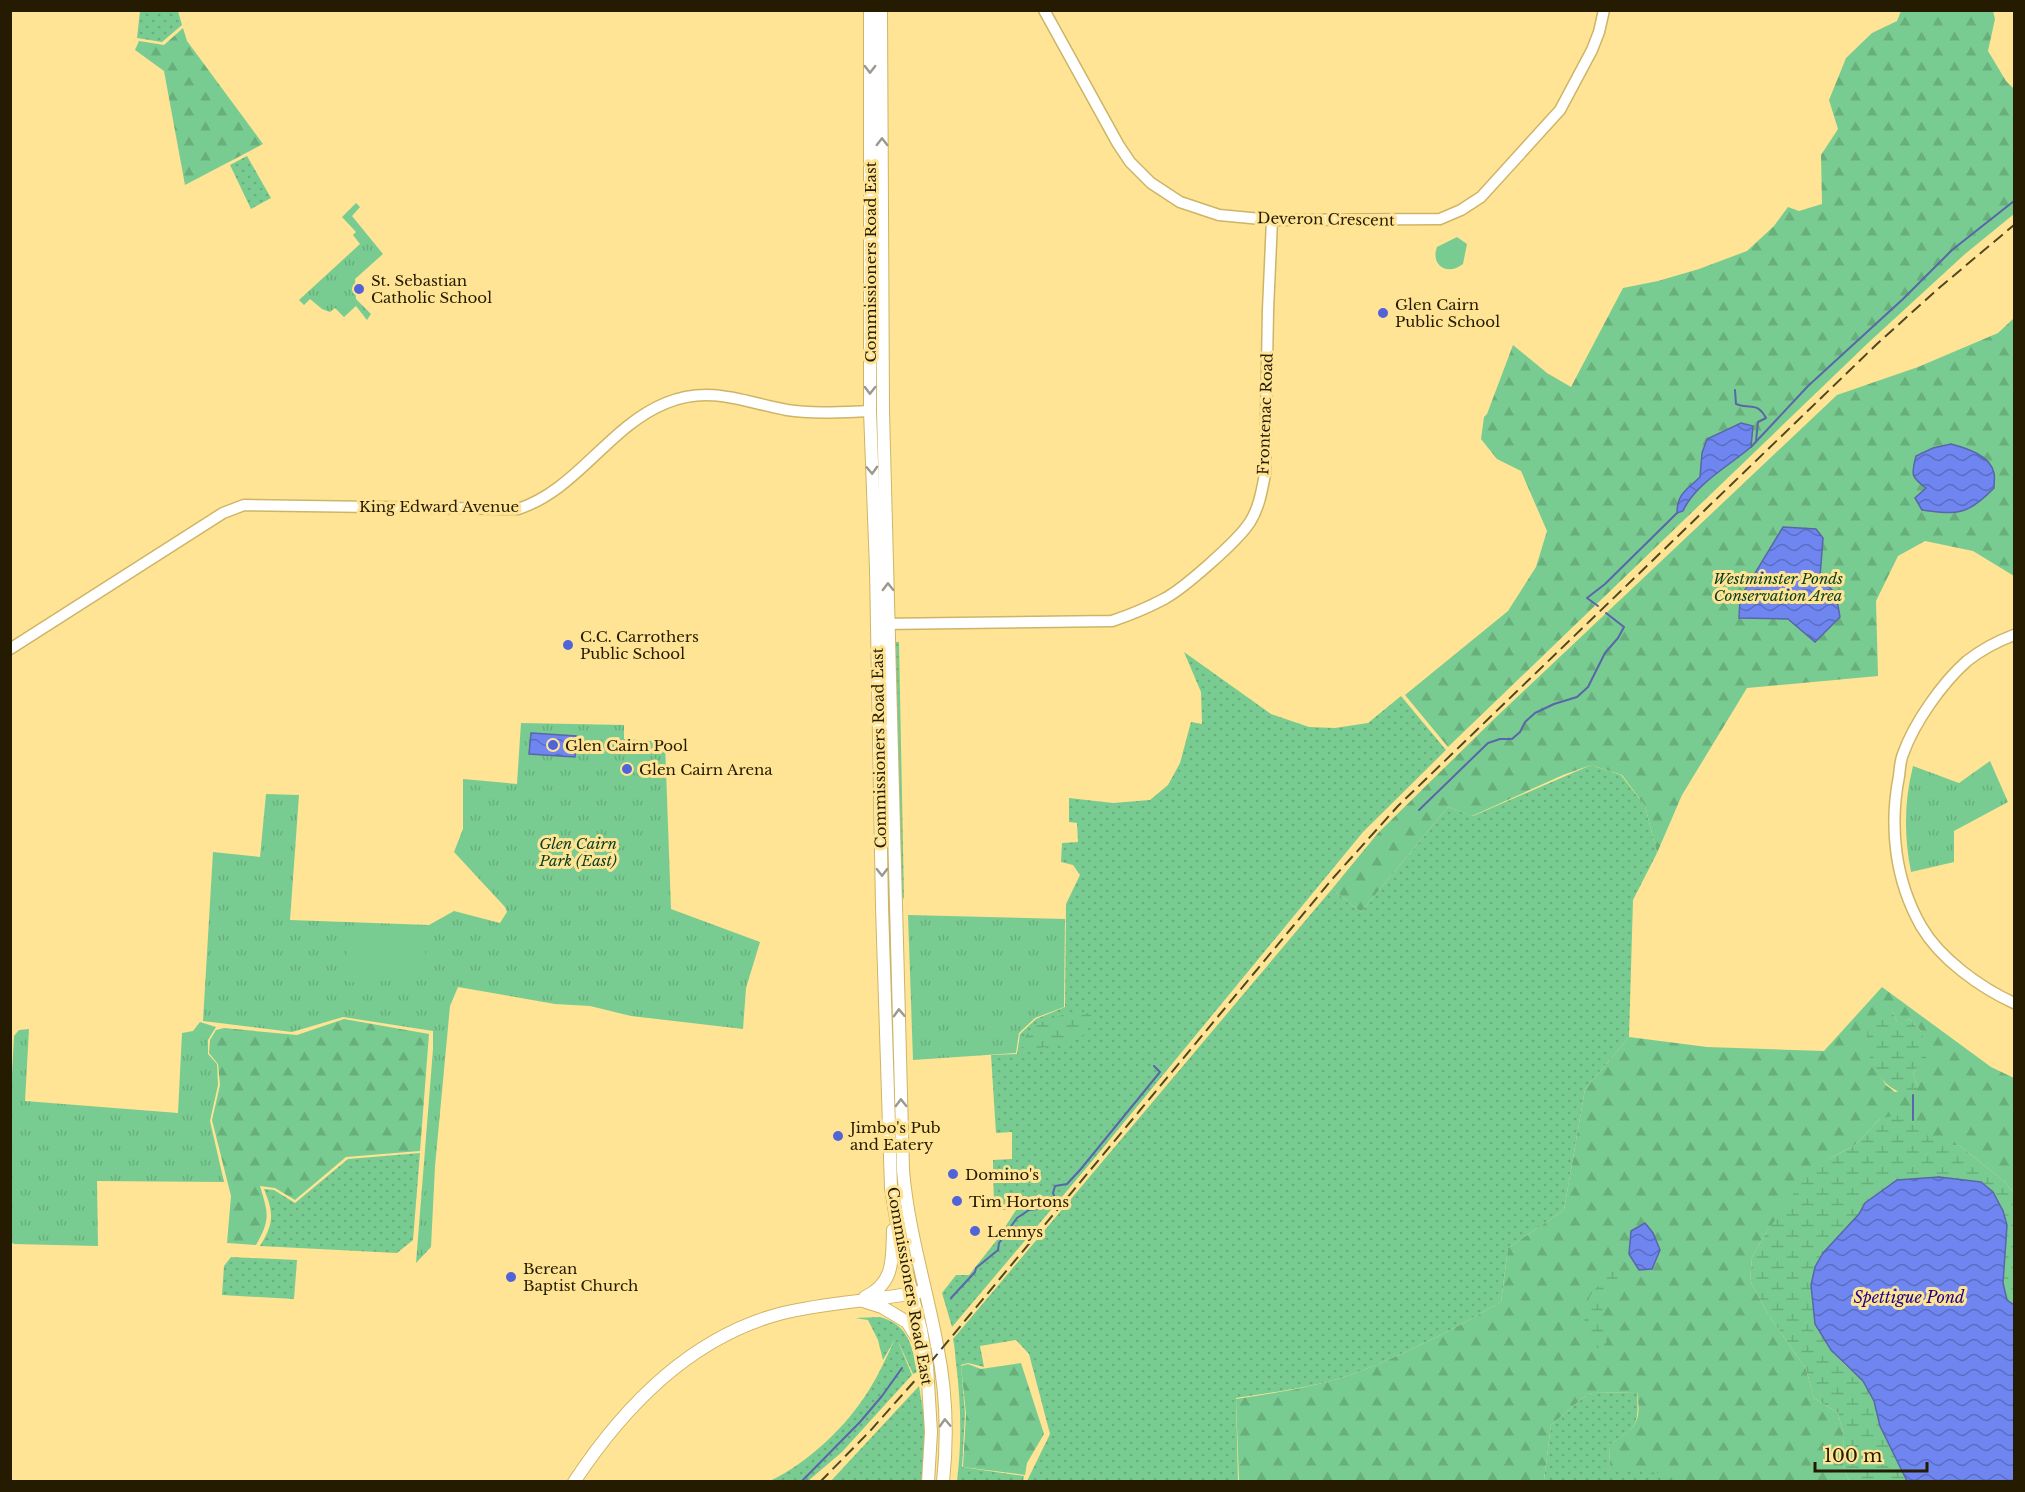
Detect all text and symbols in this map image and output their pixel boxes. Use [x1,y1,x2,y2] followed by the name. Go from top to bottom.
[864,64,876,73] one-way arrow
[876,138,888,147] one-way arrow
[861,161,880,362] street label: Commissioners Road East
[1257,208,1395,230] street label: Deveron Crescent
[371,271,492,307] place label: St. Sebastian Catholic School
[352,282,366,296] marker: St. Sebastian Catholic School
[1395,295,1500,331] place label: Glen Cairn Public School
[1376,306,1390,320] marker: Glen Cairn Public School
[1253,353,1277,475] street label: Frontenac Road
[864,385,876,394] one-way arrow
[866,465,878,474] one-way arrow
[359,497,519,516] street label: King Edward Avenue
[1713,569,1843,605] park label: Westminster Ponds Conservation Area
[882,583,894,592] one-way arrow
[580,627,699,663] place label: C.C. Carrothers Public School
[561,638,575,652] marker: C.C. Carrothers Public School
[868,647,890,849] street label: Commissioners Road East
[565,736,688,755] place label: Glen Cairn Pool
[546,738,560,752] marker: Glen Cairn Pool
[639,760,773,779] place label: Glen Cairn Arena
[620,762,634,776] marker: Glen Cairn Arena
[538,834,617,870] park label: Glen Cairn Park (East)
[875,867,888,876] one-way arrow
[893,1009,905,1018] one-way arrow
[895,1099,908,1108] one-way arrow
[848,1118,941,1154] place label: Jimbo's Pub and Eatery
[831,1129,845,1143] marker: Jimbo's Pub and Eatery
[965,1165,1039,1184] place label: Domino's
[946,1167,960,1181] marker: Domino's
[883,1185,937,1387] street label: Commissioners Road East
[969,1192,1069,1211] place label: Tim Hortons
[950,1194,964,1208] marker: Tim Hortons
[987,1222,1043,1241] place label: Lennys
[968,1224,982,1238] marker: Lennys
[523,1259,638,1295] place label: Berean Baptist Church
[504,1270,518,1284] marker: Berean Baptist Church
[1853,1287,1965,1307] water label: Spettigue Pond
[939,1419,952,1428] one-way arrow
[1815,1435,1928,1473] scale bar
[1824,1445,1882,1467] text: 100 m

